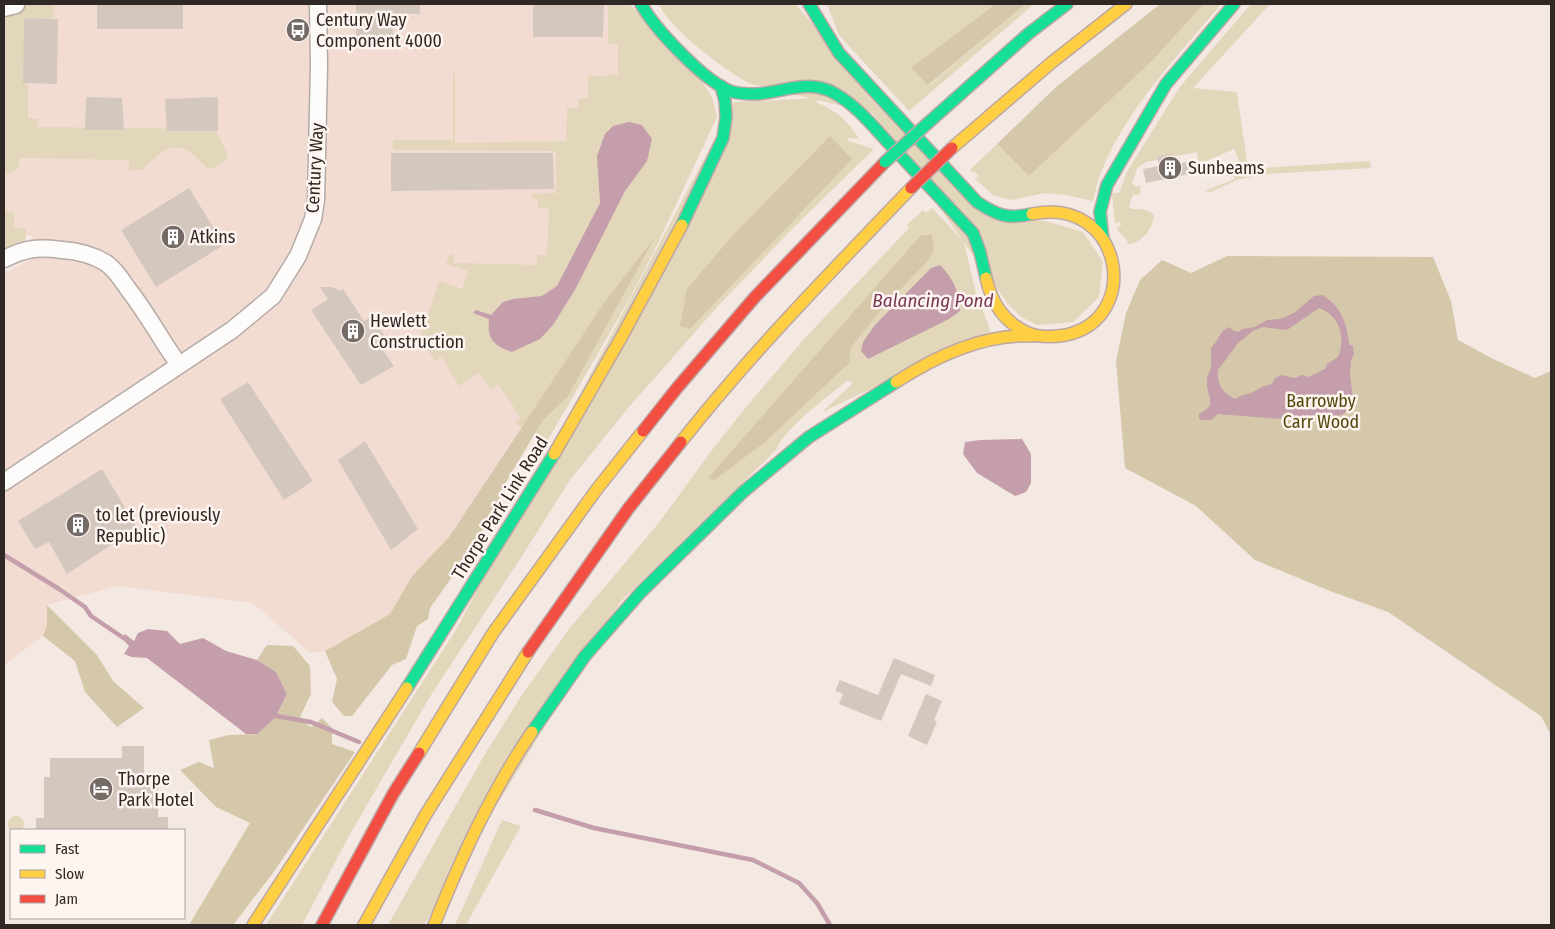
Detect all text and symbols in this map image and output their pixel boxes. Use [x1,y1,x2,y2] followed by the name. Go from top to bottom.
[316,9,442,52] place label: Century Way Component 4000
[285,17,311,43] bus stop icon: Century Way Component 4000
[302,122,328,214] street label: Century Way
[1157,155,1183,181] building icon: Sunbeams
[1188,157,1265,179] place label: Sunbeams
[160,224,186,250] building icon: Atkins
[190,226,236,248] place label: Atkins
[872,289,994,312] water label: Balancing Pond
[370,310,464,353] place label: Hewlett Construction
[340,318,366,344] building icon: Hewlett Construction
[1283,390,1359,433] park label: Barrowby Carr Wood
[447,432,553,584] street label: Thorpe Park Link Road
[96,504,220,547] place label: to let (previously Republic)
[65,512,91,538] building icon: to let (previously Republic)
[118,768,194,811] place label: Thorpe Park Hotel
[88,776,114,802] hotel icon: Thorpe Park Hotel
[10,829,185,919] legend
[55,840,79,858] text: Fast
[55,865,84,883] text: Slow
[55,890,78,908] text: Jam

